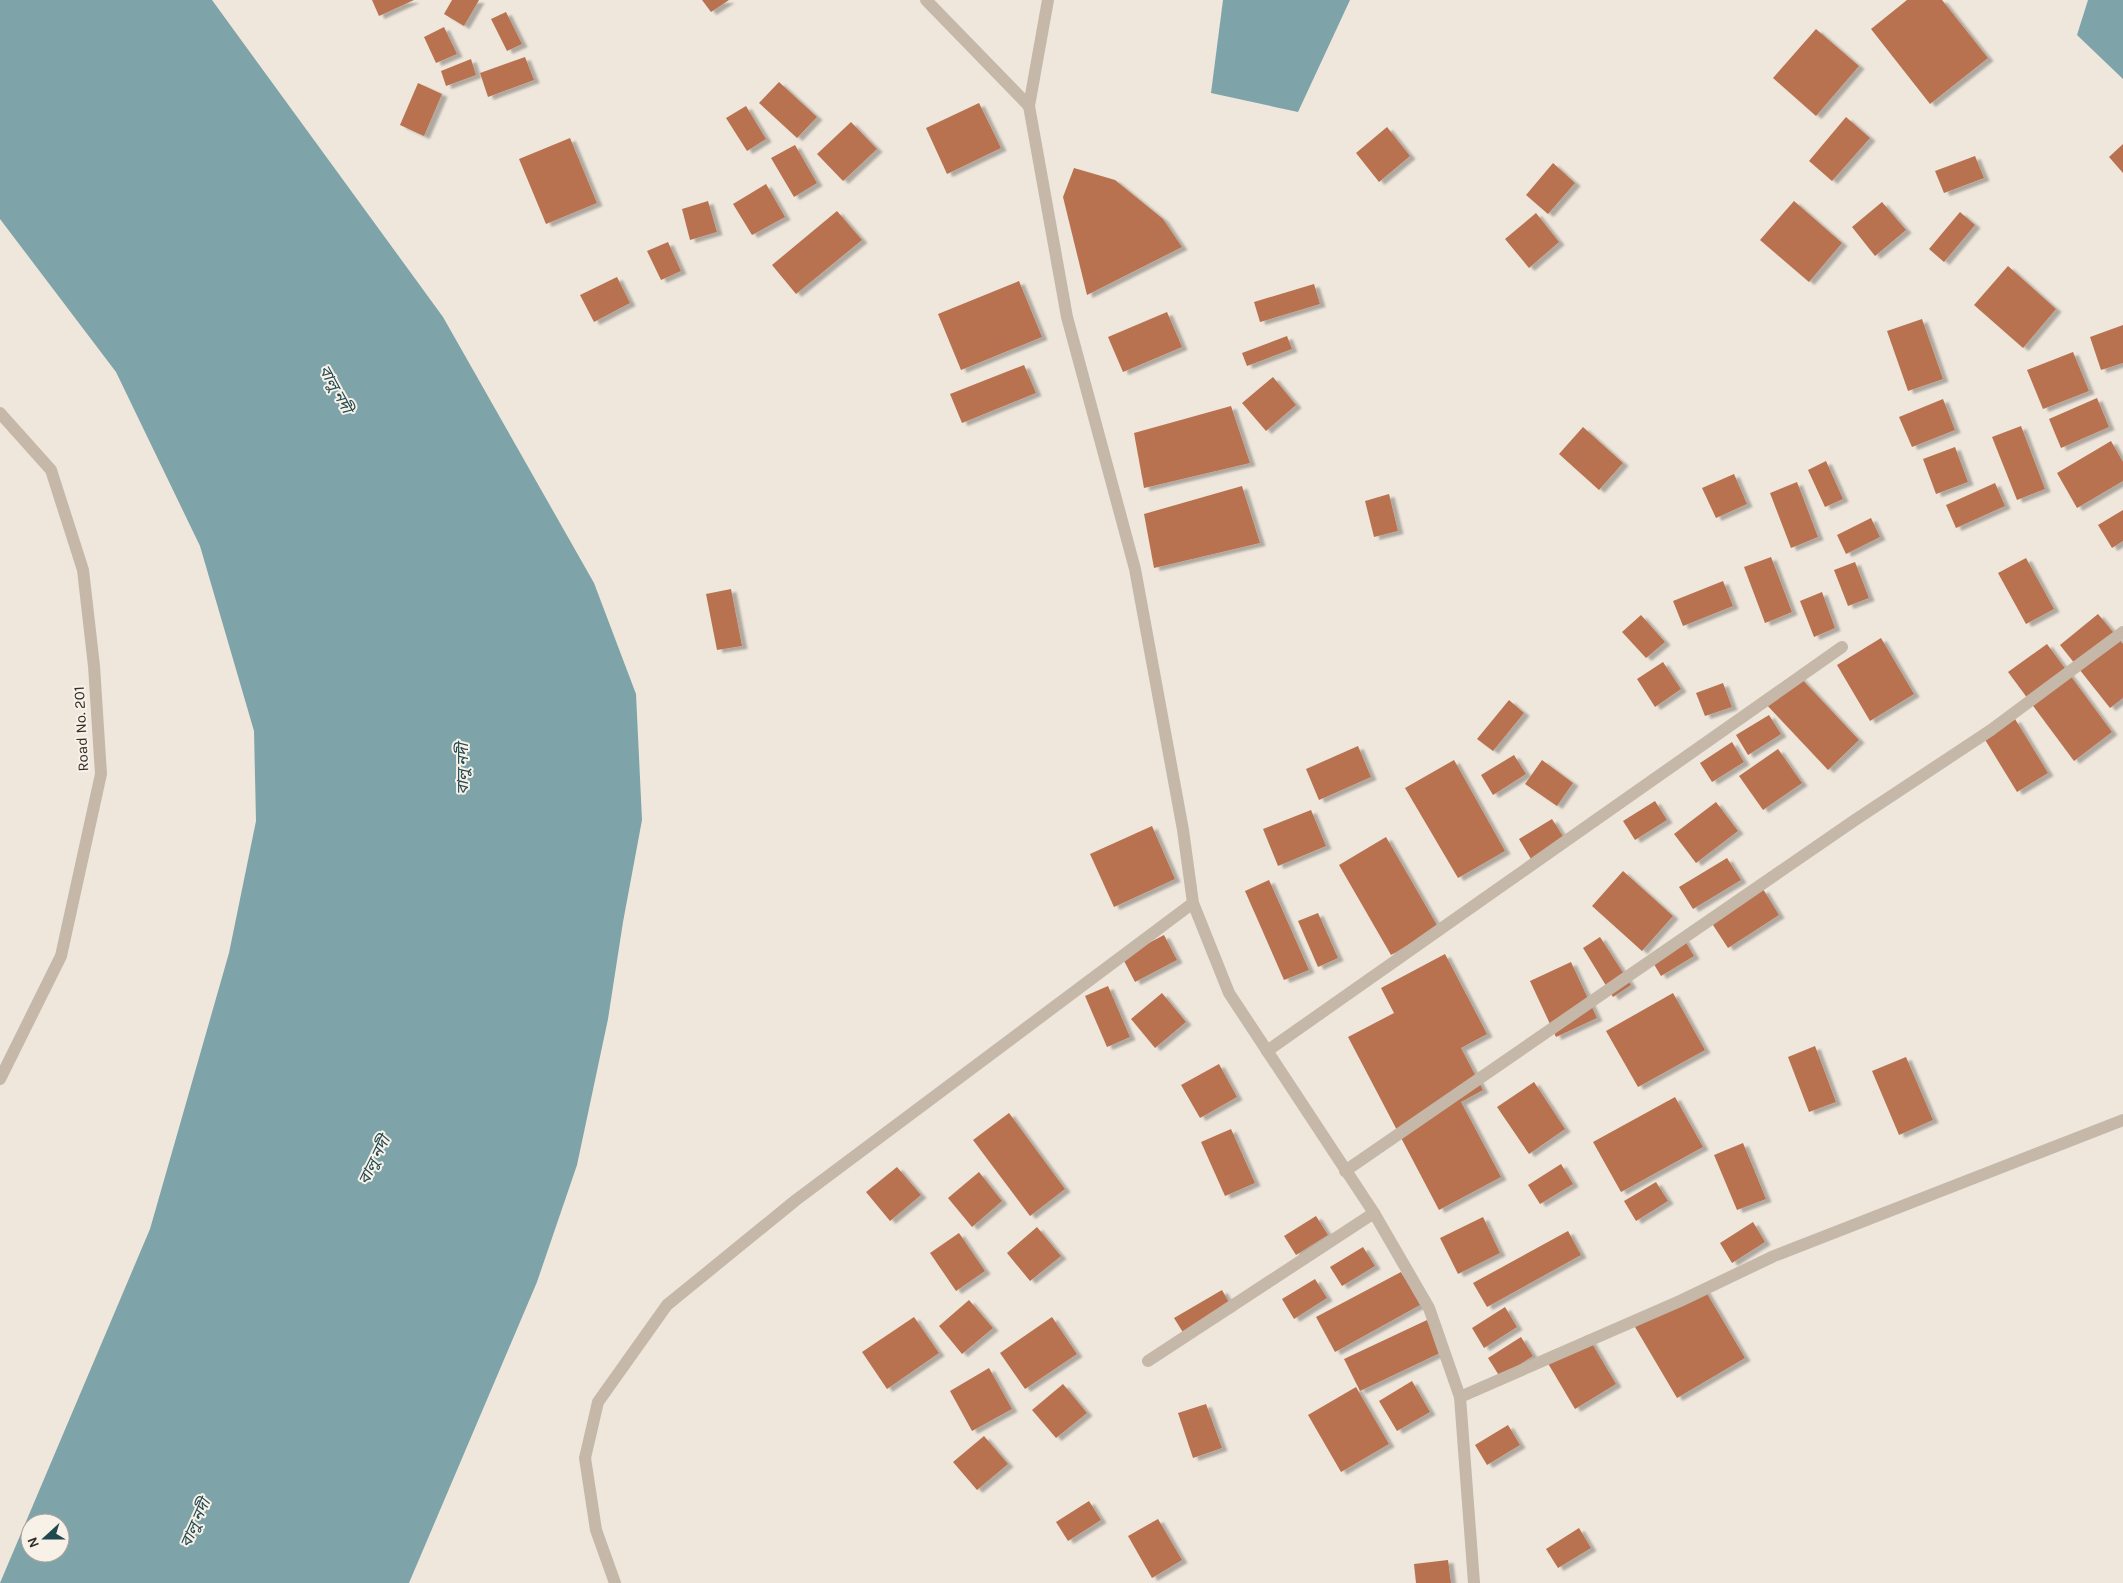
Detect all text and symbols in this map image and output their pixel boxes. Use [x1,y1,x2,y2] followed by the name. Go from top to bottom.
[315,362,358,419] water label: বালু নদী
[70,686,92,772] street label: Road No. 201
[453,740,472,795] water label: বালু নদী
[354,1130,395,1187] water label: বালু নদী
[176,1493,215,1550] water label: বালু নদী
[20,1513,70,1563] north arrow
[24,1535,43,1550] text: N

